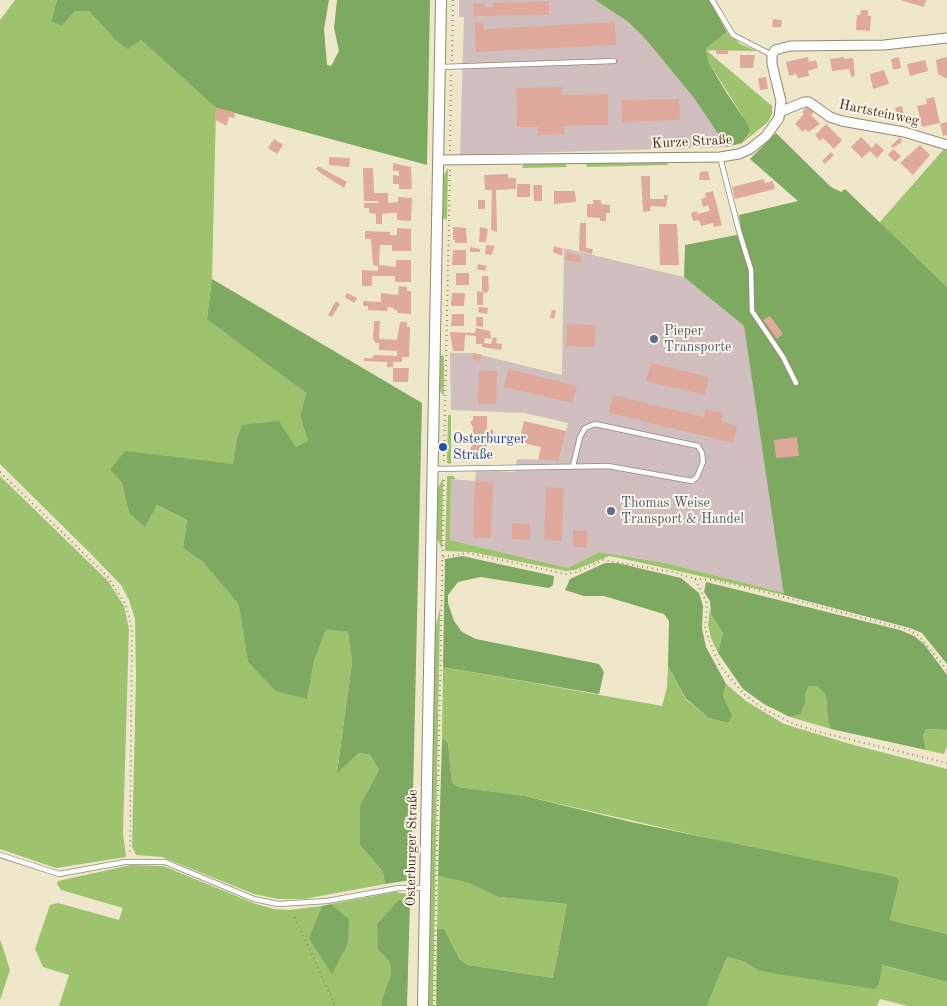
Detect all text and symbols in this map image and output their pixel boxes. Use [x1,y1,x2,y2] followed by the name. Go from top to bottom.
[837,96,921,130] street label: Hartsteinweg
[651,132,733,152] street label: Kurze Straße
[664,323,732,356] place label: Pieper Transporte
[648,333,660,345] marker: Pieper Transporte
[453,431,526,464] place label: Osterburger Straße
[437,441,449,453] marker: Osterburger Straße
[621,495,744,528] place label: Thomas Weise Transport & Handel
[605,505,617,517] marker: Thomas Weise Transport & Handel
[403,789,421,907] street label: Osterburger Straße

